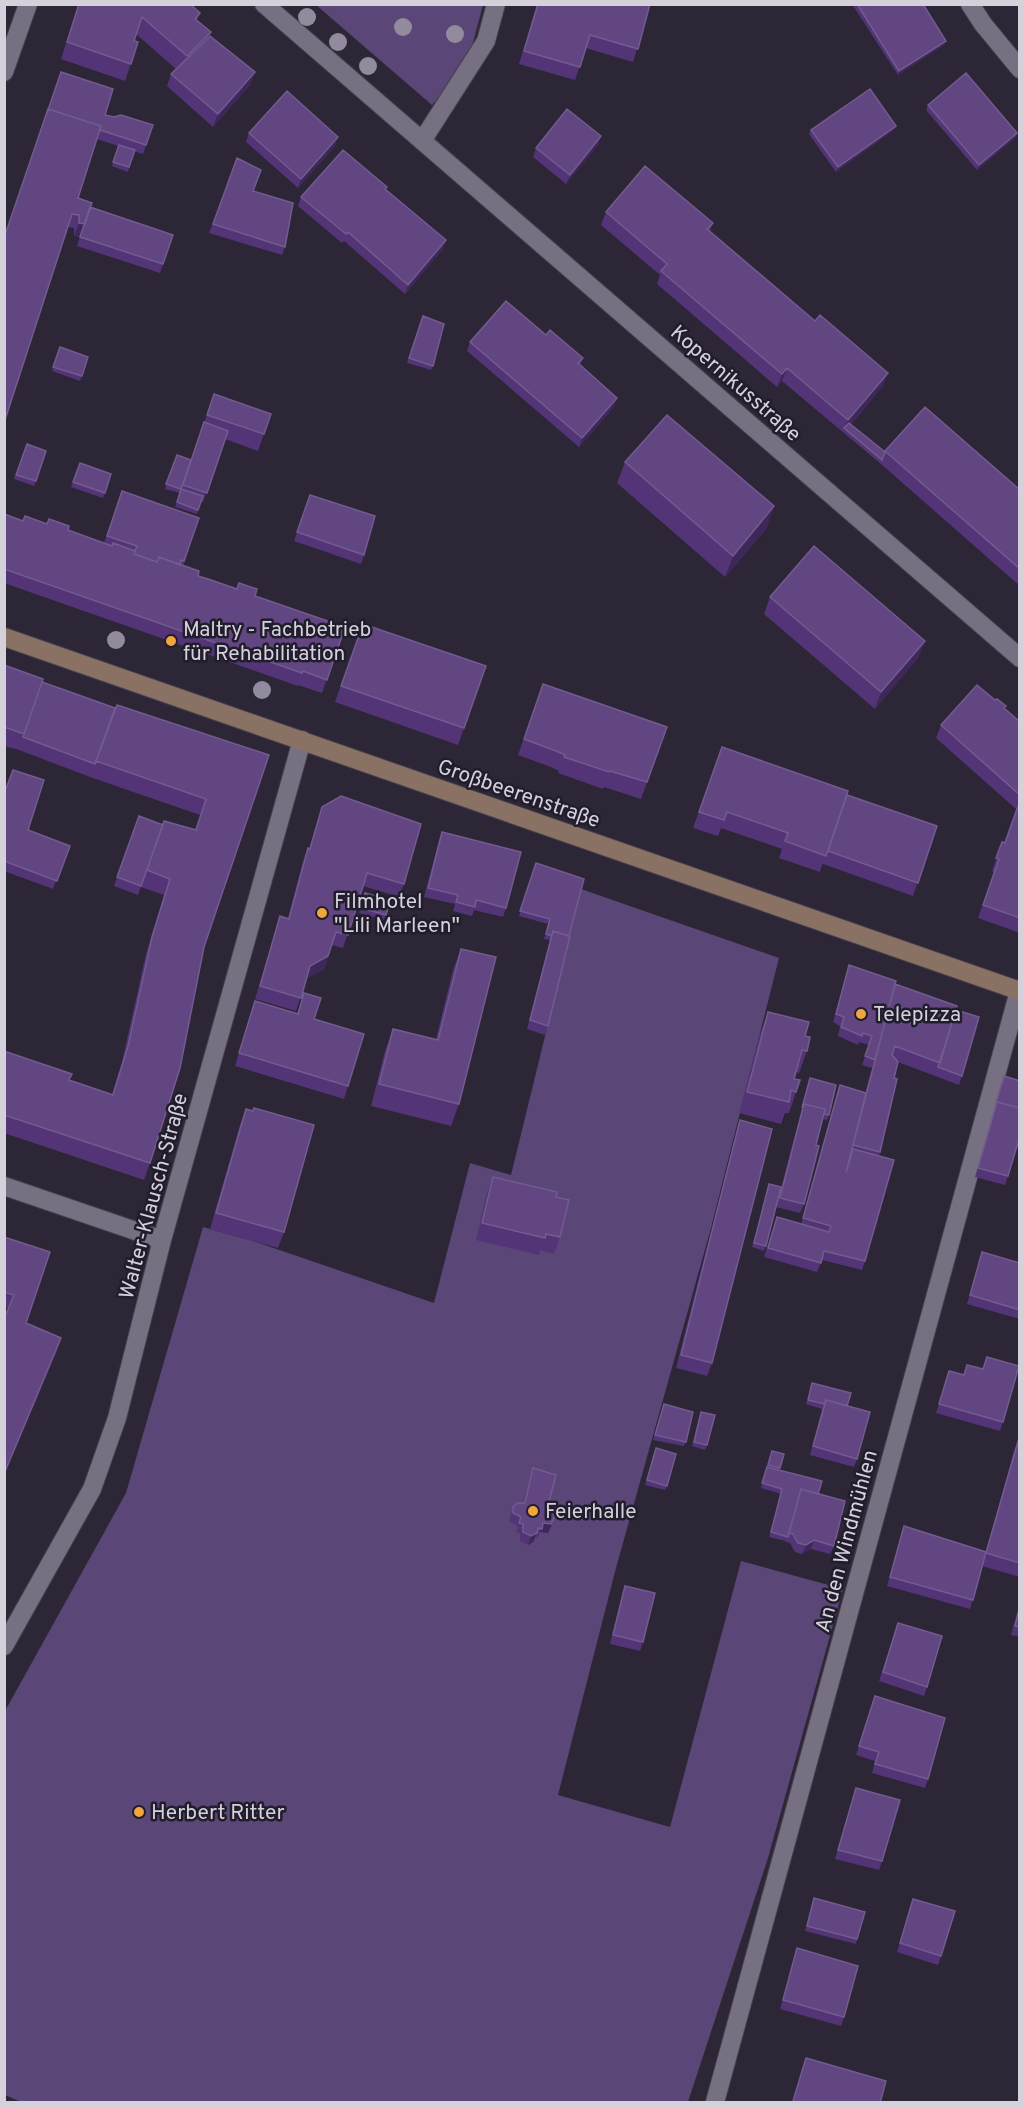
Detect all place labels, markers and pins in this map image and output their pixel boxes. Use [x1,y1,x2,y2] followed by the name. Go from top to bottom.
[183,617,371,668] place label: Maltry - Fachbetrieb für Rehabilitation
[164,634,178,648] marker: Maltry - Fachbetrieb für Rehabilitation
[334,889,460,940] place label: Filmhotel "Lili Marleen"
[315,906,329,920] marker: Filmhotel "Lili Marleen"
[873,1002,961,1029] place label: Telepizza
[854,1007,868,1021] marker: Telepizza
[545,1499,637,1526] place label: Feierhalle
[526,1504,540,1518] marker: Feierhalle
[151,1800,285,1827] place label: Herbert Ritter
[132,1805,146,1819] marker: Herbert Ritter

